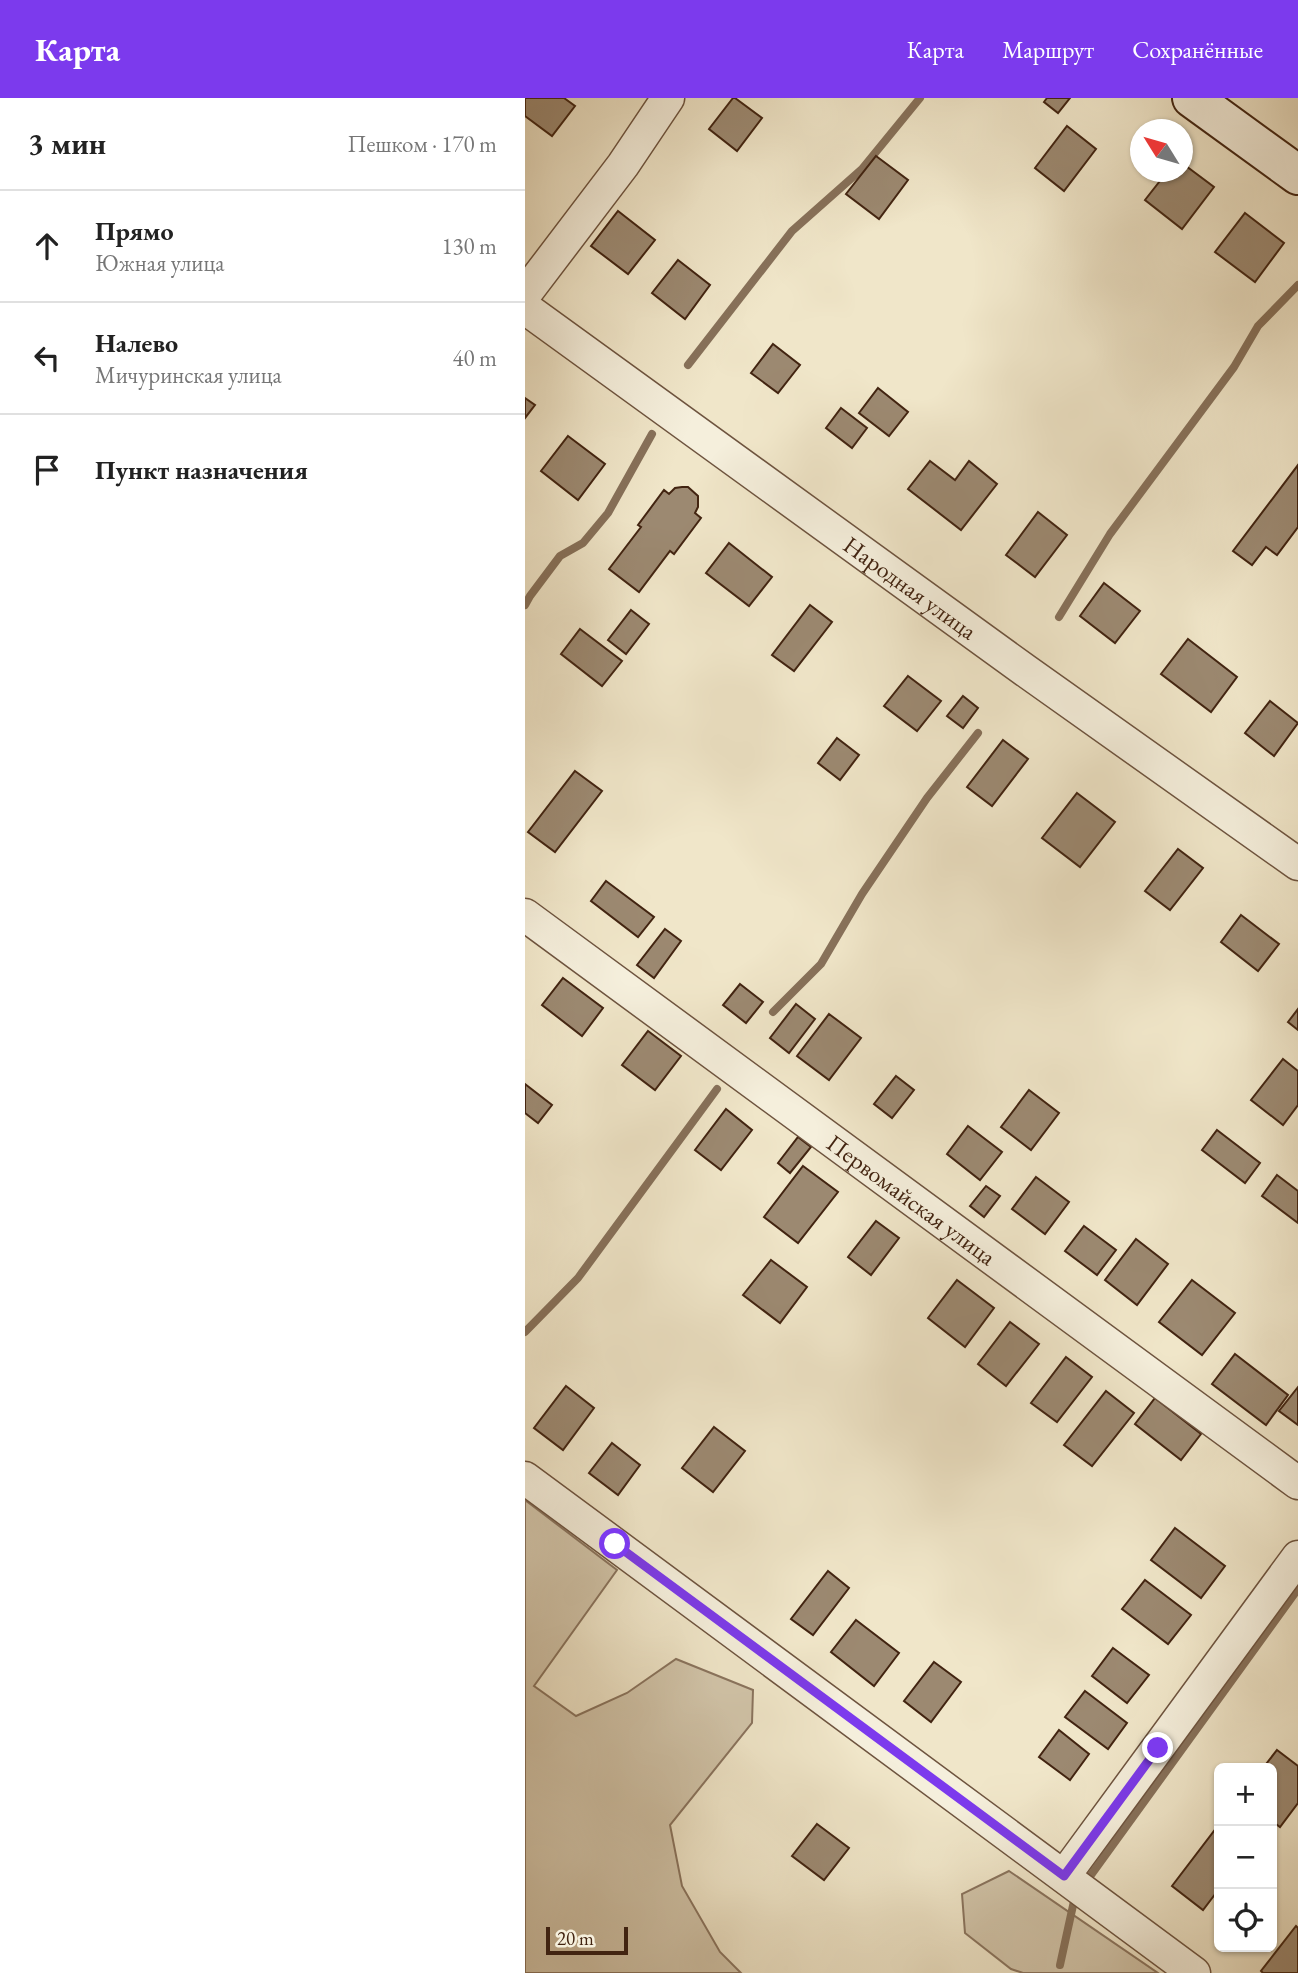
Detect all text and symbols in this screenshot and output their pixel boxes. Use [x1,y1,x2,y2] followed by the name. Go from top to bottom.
[35,28,120,71] text: Карта
[907,34,964,65] text: Карта
[1002,34,1094,65] text: Маршрут
[1132,34,1263,65] text: Сохранённые
[1130,119,1193,182] north arrow
[28,124,106,163] text: 3 мин
[348,129,497,159] text: Пешком · 170 m
[95,214,174,248] text: Прямо
[28,227,66,265] icon: ahead
[441,231,497,261] text: 130 m
[95,248,225,278] text: Южная улица
[95,326,178,360] text: Налево
[28,339,66,377] icon: left
[452,343,497,373] text: 40 m
[95,360,282,390] text: Мичуринская улица
[28,451,66,489] icon: arrive
[95,453,308,487] text: Пункт назначения
[838,529,984,646] street label: Народная улица
[821,1127,1003,1272] street label: Первомайская улица
[599,1528,630,1559] route start
[1142,1732,1173,1763] route end
[1214,1763,1277,1952] map controls
[1214,1763,1277,1826] button: +
[1214,1826,1277,1889] button: −
[1214,1889,1277,1952] button: locate
[546,1924,628,1956] scale bar
[557,1926,594,1951] text: 20 m

